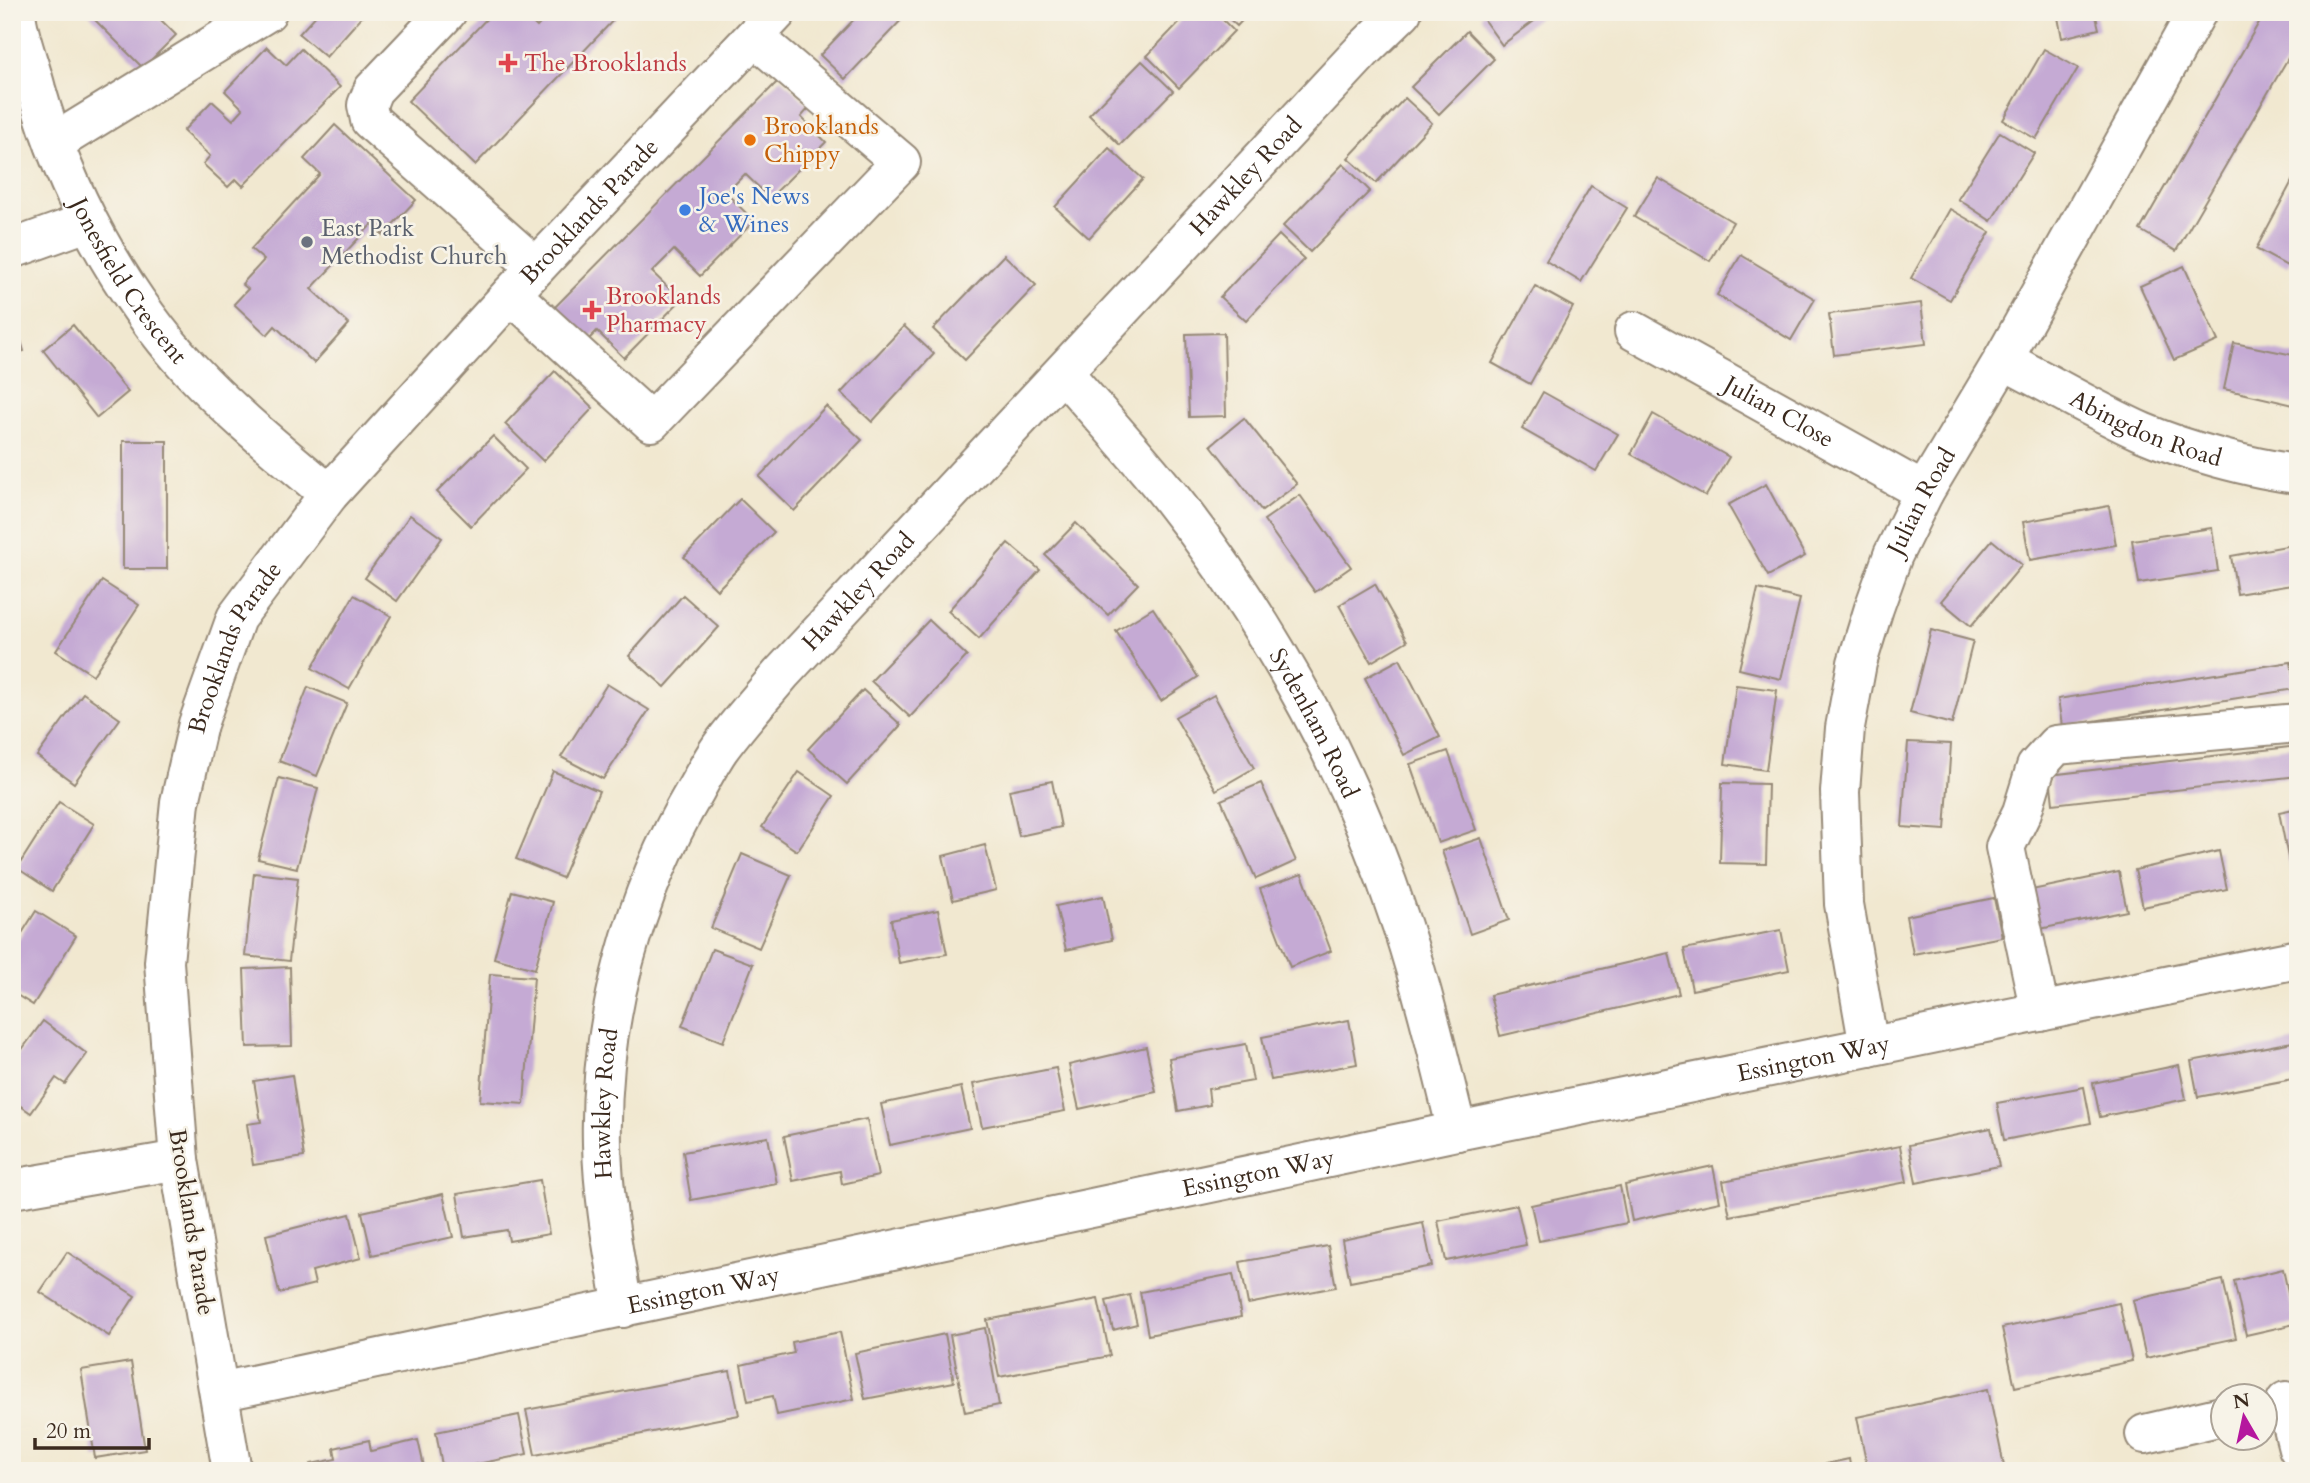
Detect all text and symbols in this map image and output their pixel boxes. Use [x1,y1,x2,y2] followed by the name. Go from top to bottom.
[524,47,687,80] place label: The Brooklands
[498,53,518,73] marker: The Brooklands
[1182,109,1310,243] street label: Hawkley Road
[764,110,879,171] place label: Brooklands Chippy
[513,131,666,291] street label: Brooklands Parade
[742,132,758,148] marker: Brooklands Chippy
[696,180,810,241] place label: Joe's News & Wines
[61,190,195,372] street label: Jonesfield Crescent
[677,202,693,218] marker: Joe's News & Wines
[321,212,507,273] place label: East Park Methodist Church
[299,234,315,250] marker: East Park Methodist Church
[606,280,721,341] place label: Brooklands Pharmacy
[584,302,600,318] marker: Brooklands Pharmacy
[1715,367,1840,456] street label: Julian Close
[2064,382,2226,475] street label: Abingdon Road
[1878,441,1964,563] street label: Julian Road
[795,525,922,658] street label: Hawkley Road
[180,555,290,737] street label: Brooklands Parade
[1261,642,1367,804] street label: Sydenham Road
[586,1026,627,1180] street label: Hawkley Road
[1734,1027,1893,1090] street label: Essington Way
[160,1126,223,1318] street label: Brooklands Parade
[1179,1141,1338,1206] street label: Essington Way
[624,1258,783,1323] street label: Essington Way
[2208,1382,2278,1452] north arrow
[2231,1387,2252,1415] text: N
[35,1406,149,1450] scale bar
[46,1417,91,1446] text: 20 m

